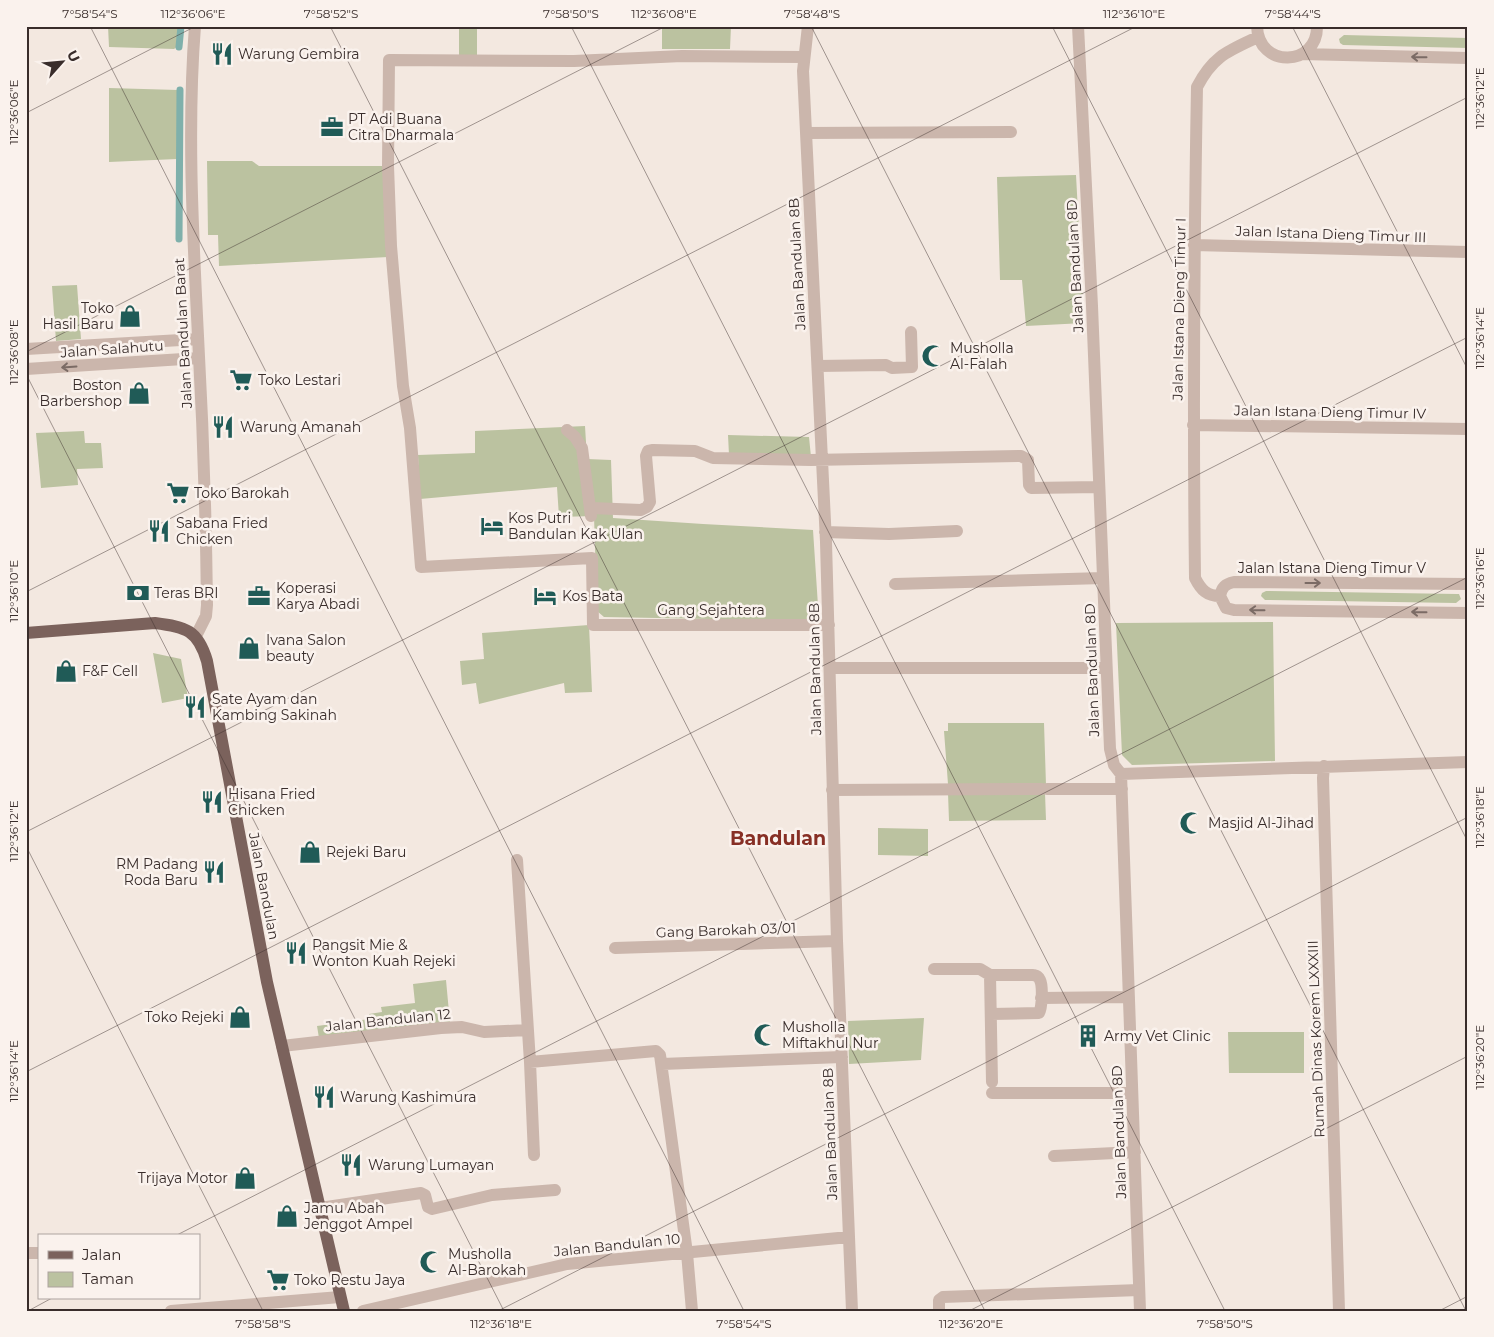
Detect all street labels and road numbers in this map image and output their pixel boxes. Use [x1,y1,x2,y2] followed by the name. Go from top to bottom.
[785,197,810,332] street label: Jalan Bandulan 8B
[1063,199,1088,334] street label: Jalan Bandulan 8D
[1168,218,1190,401] street label: Jalan Istana Dieng Timur I
[1234,222,1427,246] street label: Jalan Istana Dieng Timur III
[170,257,196,410] street label: Jalan Bandulan Barat
[59,336,164,362] street label: Jalan Salahutu
[1233,401,1426,423] street label: Jalan Istana Dieng Timur IV
[1237,559,1426,577] street label: Jalan Istana Dieng Timur V
[657,601,765,619] street label: Gang Sejahtera
[805,603,825,736] street label: Jalan Bandulan 8B
[1081,603,1103,738] street label: Jalan Bandulan 8D
[245,830,283,941] street label: Jalan Bandulan
[656,919,796,941] street label: Gang Barokah 03/01
[1304,940,1328,1138] street label: Rumah Dinas Korem LXXXIII
[324,1004,452,1036] street label: Jalan Bandulan 12
[1108,1065,1130,1200] street label: Jalan Bandulan 8D
[819,1068,841,1201] street label: Jalan Bandulan 8B
[552,1229,681,1261] street label: Jalan Bandulan 10

